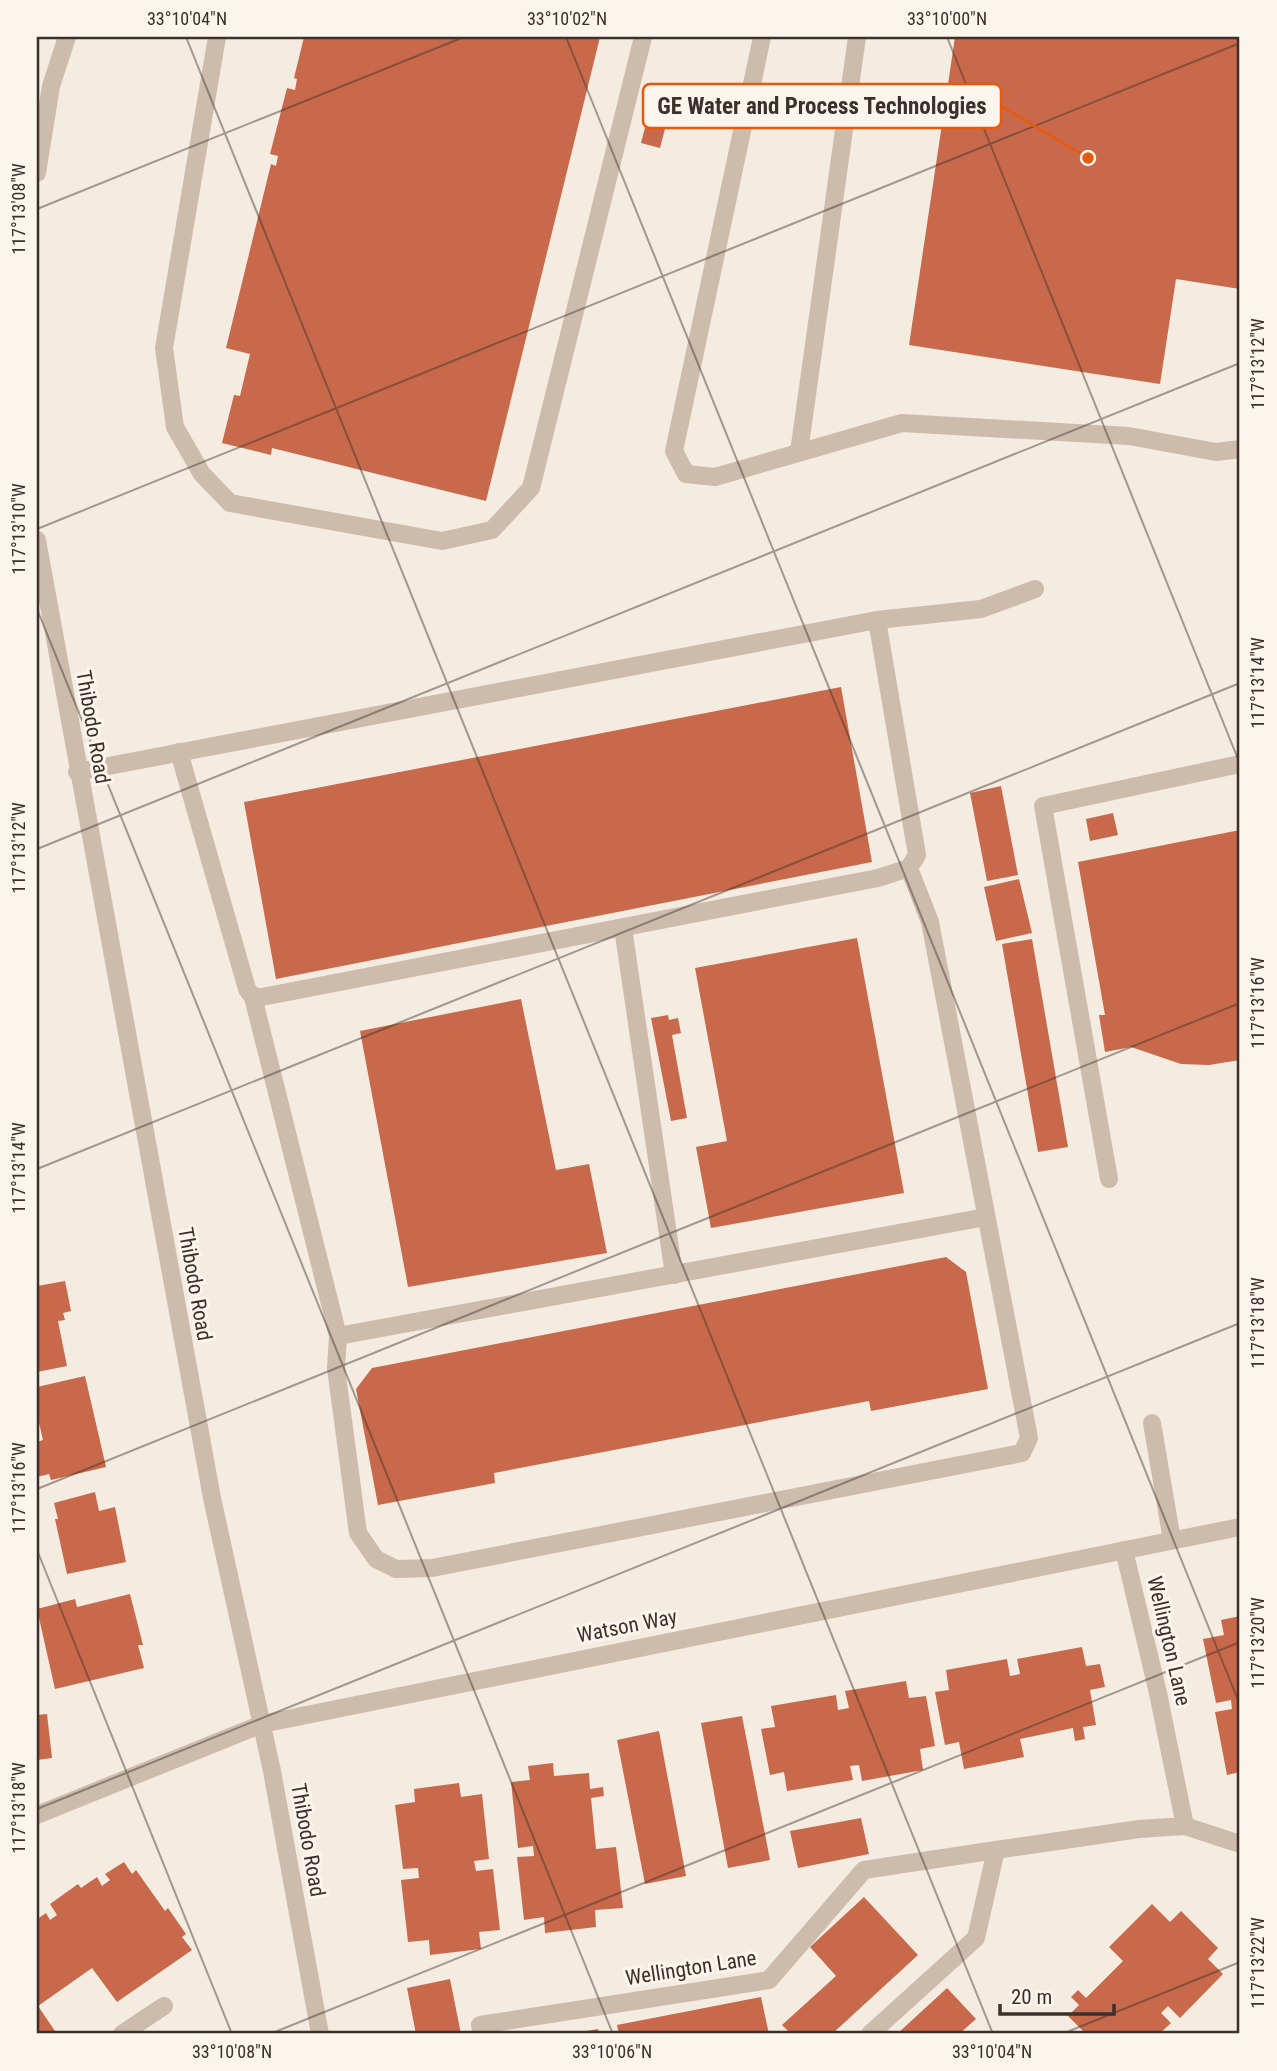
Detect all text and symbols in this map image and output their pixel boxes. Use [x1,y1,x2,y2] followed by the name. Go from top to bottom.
[147,8,227,29] text: 33°10'04"N
[527,8,607,29] text: 33°10'02"N
[907,8,987,29] text: 33°10'00"N
[643,84,1001,128] callout: GE Water and Process Technologies
[657,93,987,120] text: GE Water and Process Technologies
[8,163,29,255] text: 117°13'08"W
[1247,318,1268,410] text: 117°13'12"W
[8,483,29,575] text: 117°13'10"W
[1247,637,1268,729] text: 117°13'14"W
[71,668,115,786] street label: Thibodo Road
[8,802,29,894] text: 117°13'12"W
[1247,957,1268,1049] text: 117°13'16"W
[8,1122,29,1214] text: 117°13'14"W
[173,1225,217,1343] street label: Thibodo Road
[1247,1277,1268,1369] text: 117°13'18"W
[8,1442,29,1534] text: 117°13'16"W
[1142,1574,1196,1708] street label: Wellington Lane
[1247,1597,1268,1689] text: 117°13'20"W
[575,1605,679,1647] street label: Watson Way
[8,1762,29,1854] text: 117°13'18"W
[286,1781,330,1899] street label: Thibodo Road
[1247,1917,1268,2009] text: 117°13'22"W
[624,1946,758,1990] street label: Wellington Lane
[1000,1973,1114,2017] scale bar
[1011,1985,1052,2009] text: 20 m
[192,2041,272,2062] text: 33°10'08"N
[572,2041,652,2062] text: 33°10'06"N
[952,2041,1032,2062] text: 33°10'04"N

